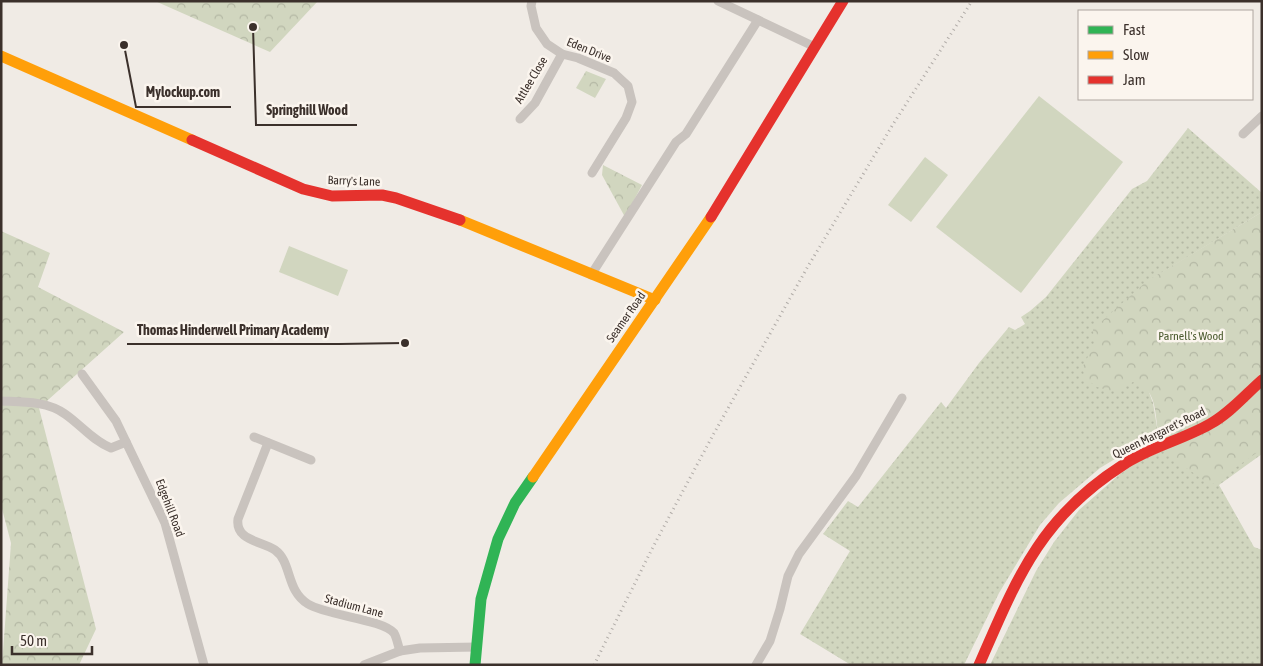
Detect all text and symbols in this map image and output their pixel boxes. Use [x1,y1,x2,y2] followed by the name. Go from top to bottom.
[1078,10,1253,100] legend
[1123,21,1145,38] text: Fast
[565,35,613,65] street label: Eden Drive
[1123,46,1149,63] text: Slow
[512,54,550,106] street label: Attlee Close
[1123,71,1146,88] text: Jam
[136,78,231,107] callout: Mylockup.com
[146,84,220,100] text: Mylockup.com
[256,96,357,125] callout: Springhill Wood
[266,102,348,118] text: Springhill Wood
[327,173,381,189] street label: Barry's Lane
[604,289,648,345] street label: Seamer Road
[127,315,339,344] callout: Thomas Hinderwell Primary Academy
[137,322,329,338] text: Thomas Hinderwell Primary Academy
[1158,329,1224,343] park label: Parnell's Wood
[1110,404,1208,462] street label: Queen Margaret's Road
[153,477,187,539] street label: Edgehill Road
[323,591,385,621] street label: Stadium Lane
[12,624,92,656] scale bar
[20,632,47,649] text: 50 m

